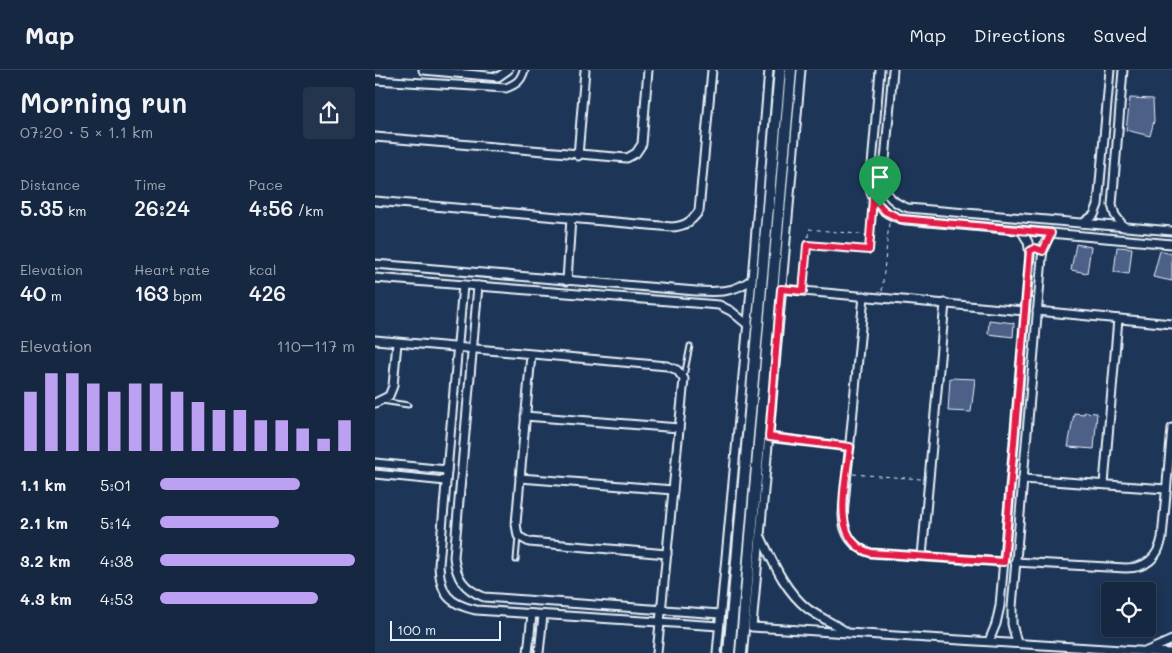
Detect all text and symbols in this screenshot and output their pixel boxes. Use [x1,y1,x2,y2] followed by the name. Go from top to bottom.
[25,19,74,50] text: Map
[909,23,946,47] text: Map
[974,23,1066,47] text: Directions
[1094,23,1147,47] text: Saved
[20,84,187,120] text: Morning run
[303,87,355,139] button: share
[20,121,153,142] text: 07:20 · 5 × 1.1 km
[859,156,901,207] pin
[866,163,894,191] icon: arrive
[20,175,80,194] text: Distance
[134,175,166,194] text: Time
[249,175,283,194] text: Pace
[20,194,63,221] text: 5.35
[134,194,190,221] text: 26:24
[249,194,293,221] text: 4:56
[63,201,87,220] text: km
[293,201,324,220] text: /km
[20,260,83,279] text: Elevation
[134,260,210,279] text: Heart rate
[249,260,277,279] text: kcal
[20,279,46,306] text: 40
[134,279,169,306] text: 163
[249,279,286,306] text: 426
[46,286,62,305] text: m
[169,286,202,305] text: bpm
[20,335,92,356] text: Elevation
[277,335,355,356] text: 110–117 m
[20,474,66,495] text: 1.1 km
[100,474,131,495] text: 5:01
[20,512,68,533] text: 2.1 km
[100,512,131,533] text: 5:14
[20,550,71,571] text: 3.2 km
[100,550,133,571] text: 4:38
[1101,582,1156,637] map controls
[1101,582,1156,637] button: locate
[20,588,72,609] text: 4.3 km
[100,588,133,609] text: 4:53
[390,618,501,641] scale bar
[397,620,436,639] text: 100 m

